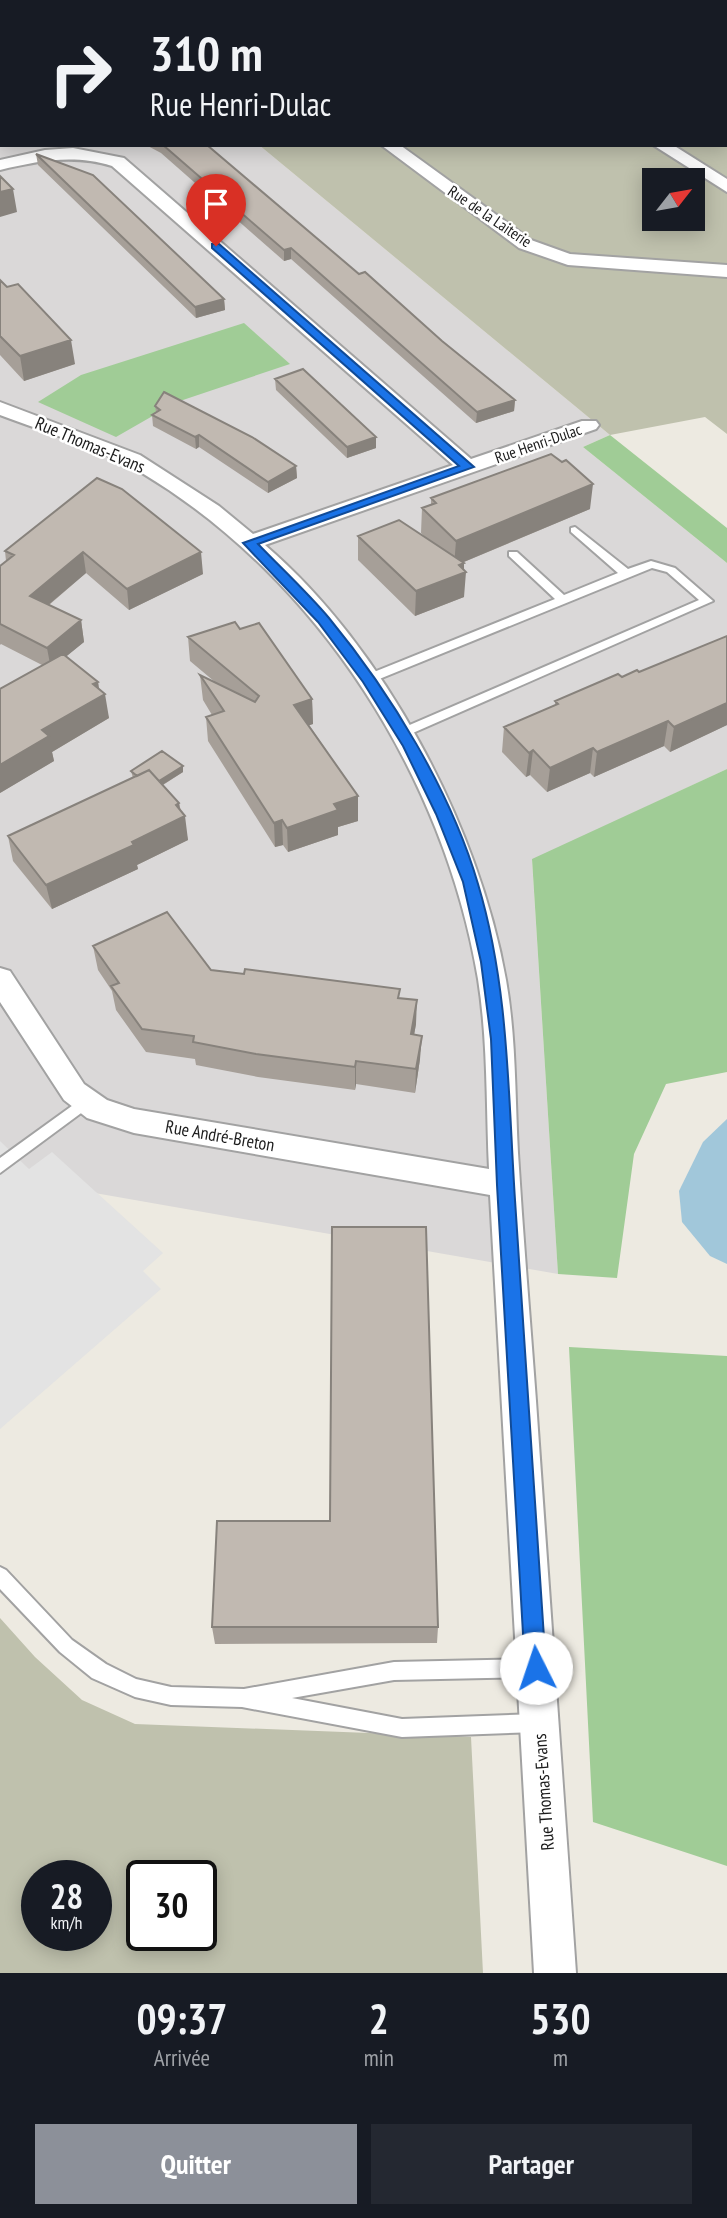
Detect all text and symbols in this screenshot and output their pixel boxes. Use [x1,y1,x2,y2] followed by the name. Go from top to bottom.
[150,21,263,85] text: 310 m
[35,28,126,119] icon: right
[150,83,331,125] text: Rue Henri-Dulac
[642,168,705,231] north arrow
[642,168,705,231] map controls
[186,174,246,246] pin
[444,181,536,251] street label: Rue de la Laiterie
[197,185,235,223] icon: arrive
[32,411,149,478] street label: Rue Thomas-Evans
[492,419,584,467] street label: Rue Henri-Dulac
[164,1115,276,1156] street label: Rue André-Breton
[499,1631,573,1705] position arrow
[528,1733,559,1851] street label: Rue Thomas-Evans
[126,1860,217,1951] speed limit sign: 30
[50,1873,83,1919] text: 28
[51,1911,82,1934] text: km/h
[136,1991,227,2046] text: 09:37
[369,1991,389,2046] text: 2
[530,1991,591,2046] text: 530
[154,2043,210,2072] text: Arrivée
[364,2043,394,2072] text: min
[553,2043,568,2072] text: m
[35,2124,357,2204] button: Quitter
[371,2124,692,2204] button: Partager

